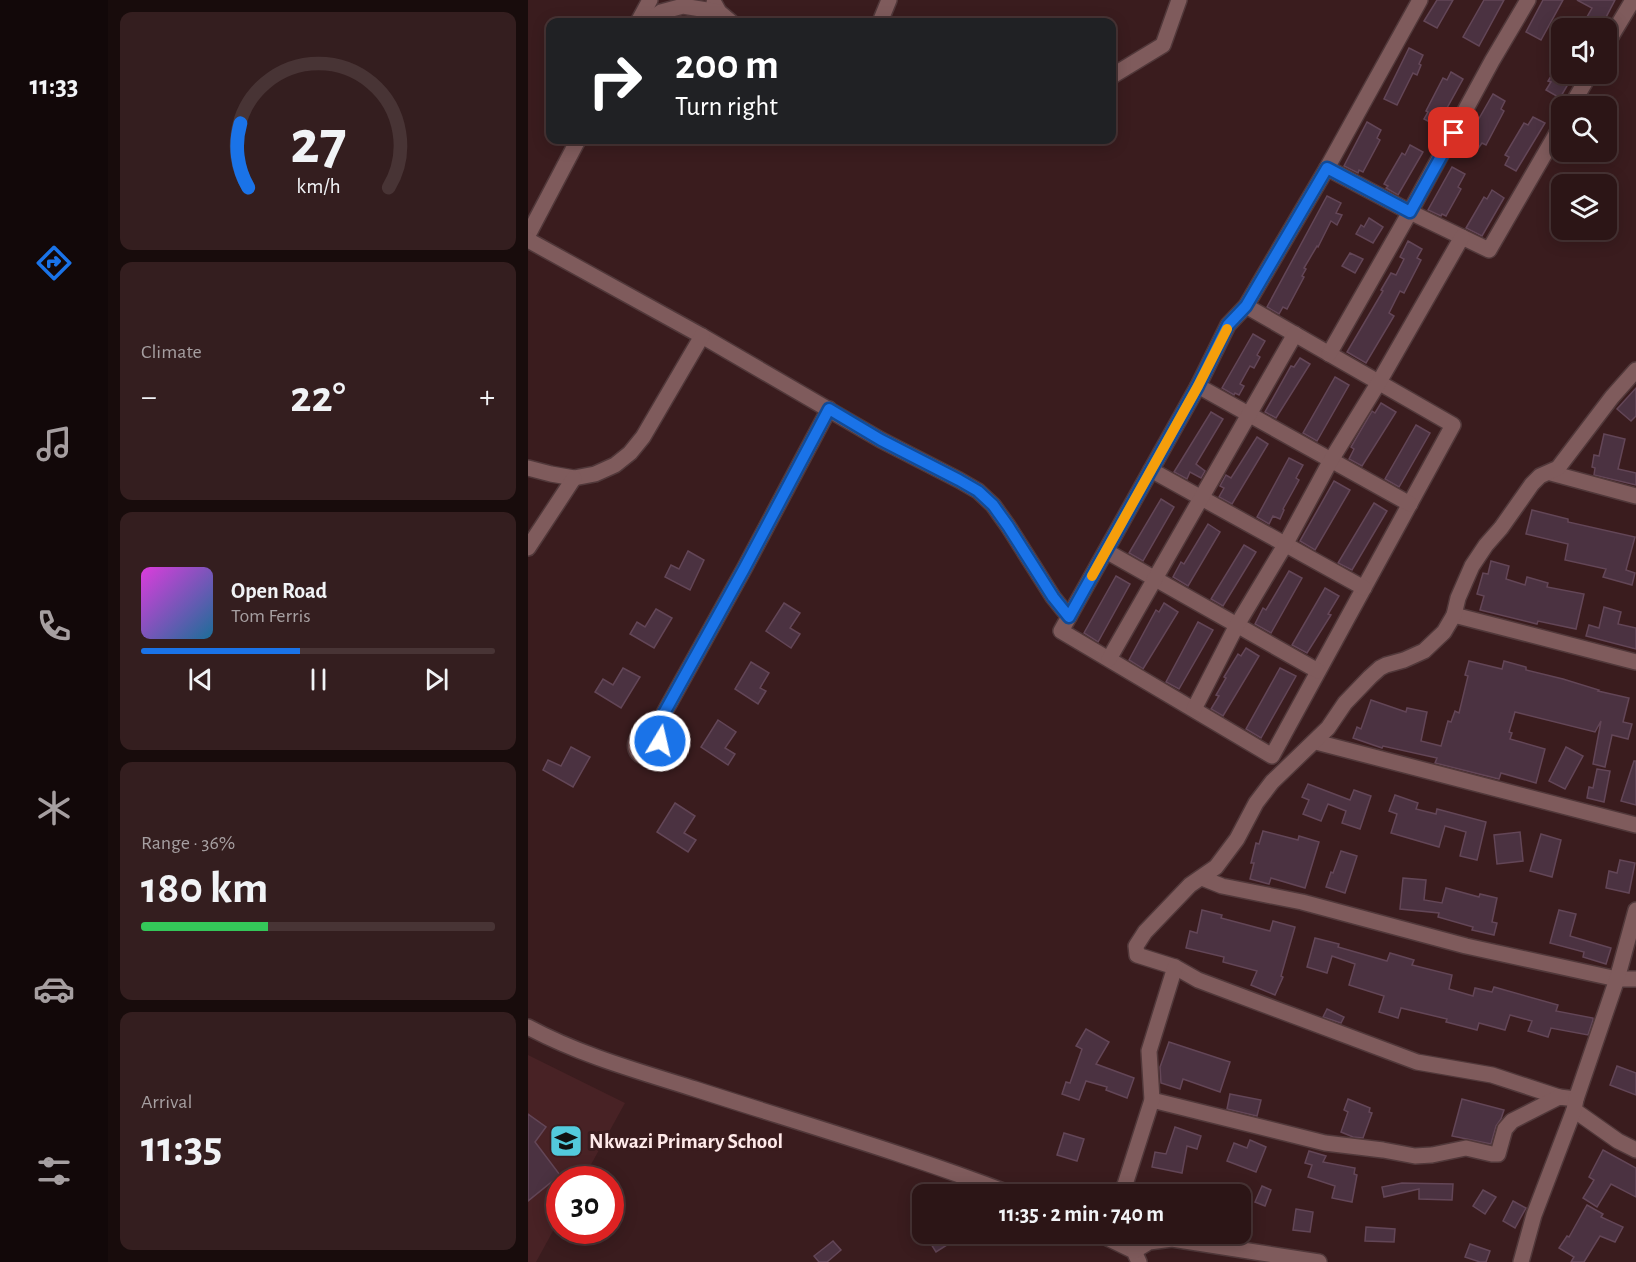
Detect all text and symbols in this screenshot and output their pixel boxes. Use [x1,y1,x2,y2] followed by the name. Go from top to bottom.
[1551,18,1617,240] map controls
[1551,18,1617,84] button: sound
[576,42,654,120] icon: right
[675,44,779,86] text: 200 m
[30,72,78,99] text: 11:33
[675,93,778,120] text: Turn right
[1551,96,1617,162] button: search
[1428,107,1479,158] pin
[290,112,346,174] text: 27
[1437,116,1470,149] icon: arrive
[1551,174,1617,240] button: layers
[296,176,340,197] text: km/h
[33,242,75,284] icon: directions
[141,342,202,362] text: Climate
[290,375,346,420] text: 22°
[141,381,157,414] text: −
[479,381,495,414] text: +
[33,423,75,465] icon: music
[231,580,327,602] text: Open Road
[33,605,75,647] icon: phone
[231,606,311,626] text: Tom Ferris
[184,663,217,696] icon: previous
[302,663,335,696] icon: pause
[420,663,453,696] icon: next
[628,709,692,773] position arrow
[33,787,75,829] icon: climate
[141,833,235,853] text: Range · 36%
[141,866,268,911] text: 180 km
[33,968,75,1010] icon: car
[141,1092,192,1112] text: Arrival
[548,1123,584,1159] school or university icon: Nkwazi Primary School
[141,1125,223,1170] text: 11:35
[589,1131,783,1152] place label: Nkwazi Primary School
[33,1150,75,1192] icon: filters
[546,1166,624,1244] speed limit sign: 30
[999,1203,1164,1225] text: 11:35 · 2 min · 740 m

